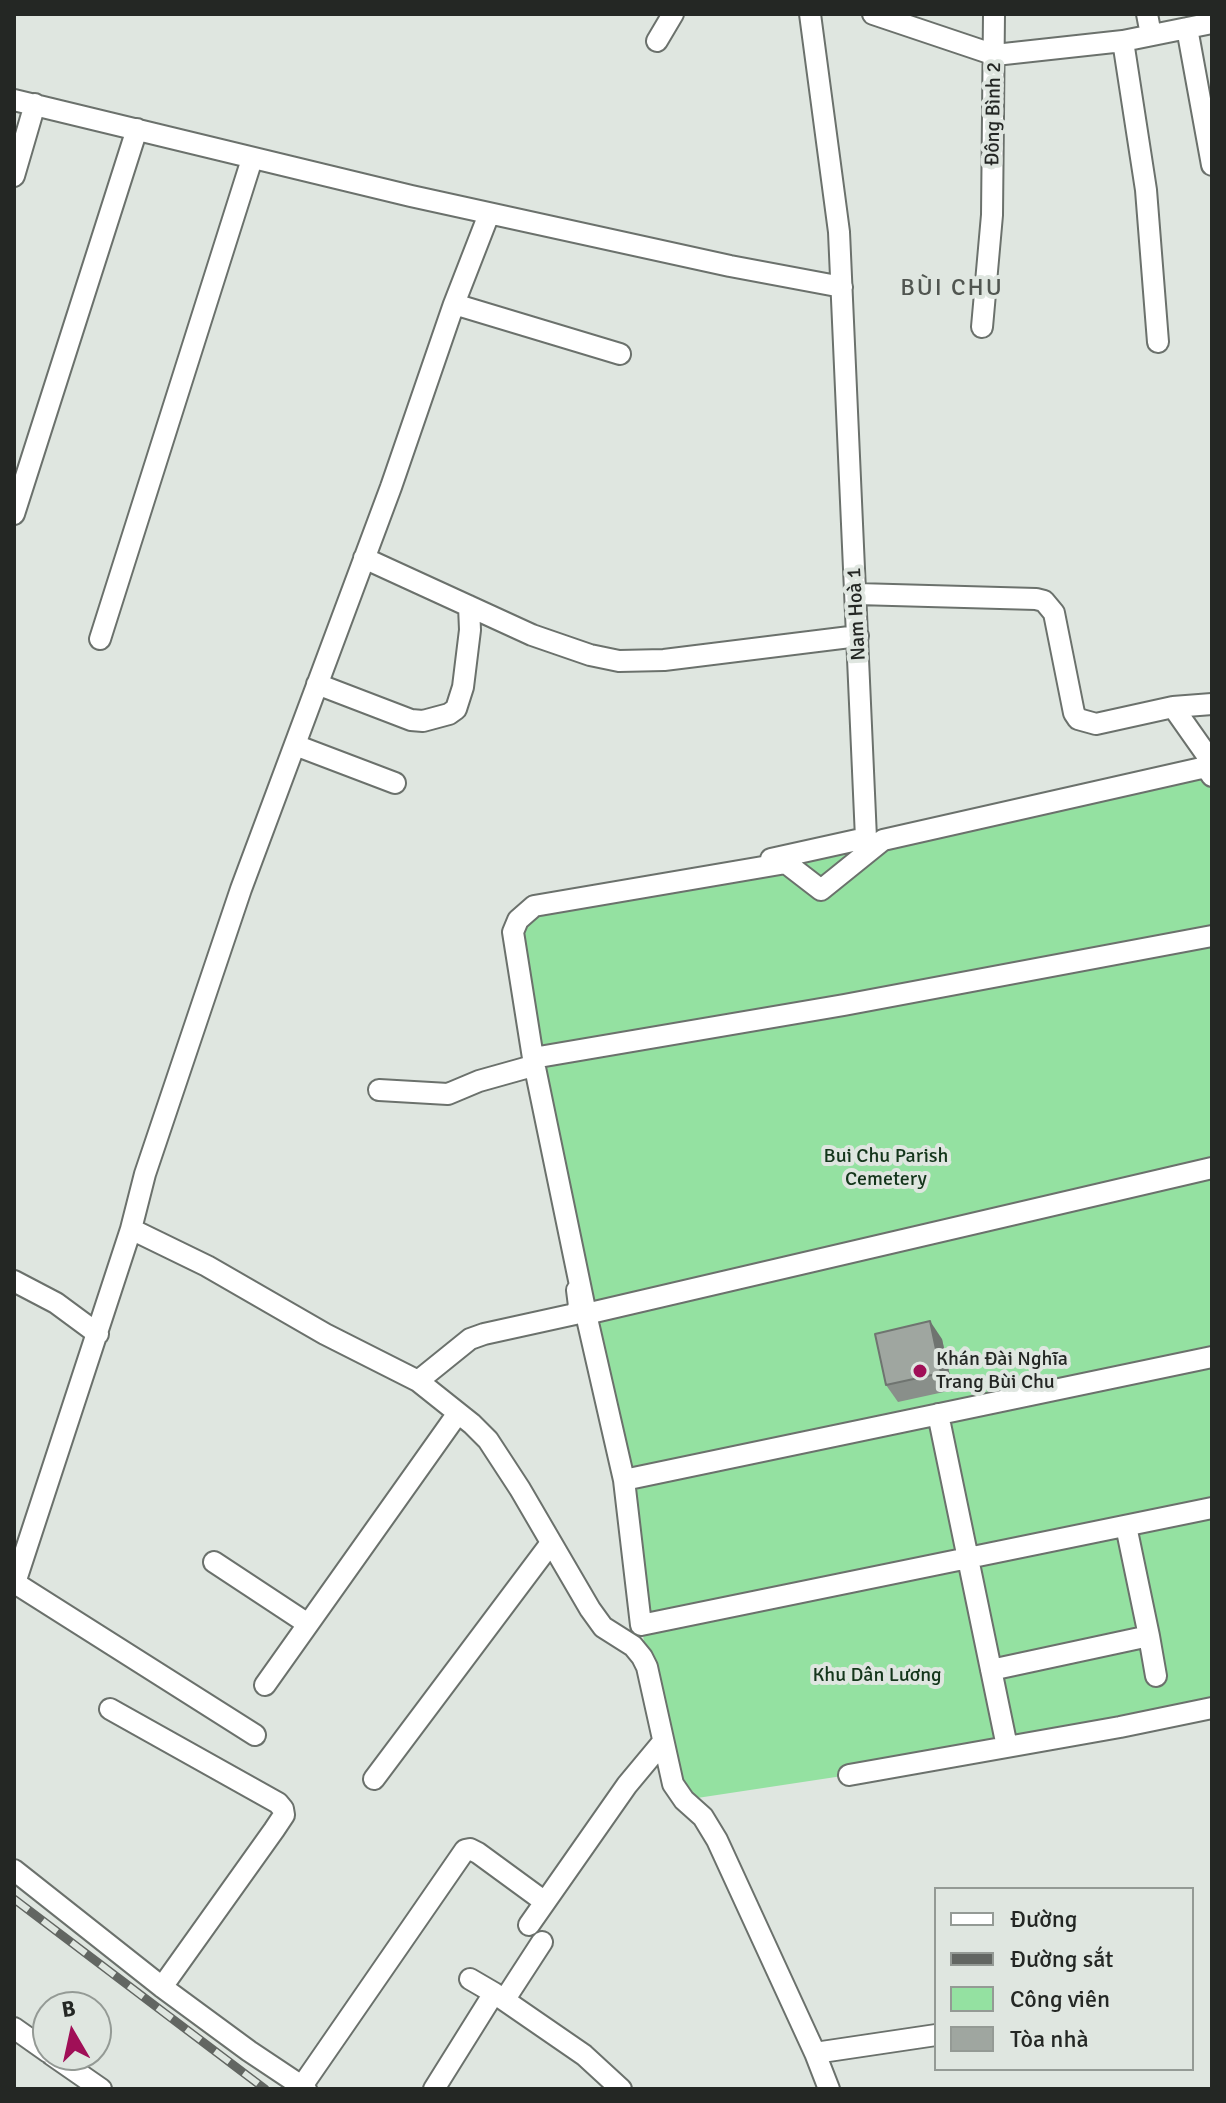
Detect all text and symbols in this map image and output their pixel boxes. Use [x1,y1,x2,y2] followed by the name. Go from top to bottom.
[981,62,1007,166] street label: Đông Bình 2
[900,275,1004,303] district label: BÙI CHU
[843,567,871,661] street label: Nam Hoà 1
[824,1145,948,1192] park label: Bui Chu Parish Cemetery
[936,1348,1068,1395] place label: Khán Đài Nghĩa Trang Bùi Chu
[911,1362,929,1380] marker: Khán Đài Nghĩa Trang Bùi Chu
[812,1664,942,1688] park label: Khu Dân Lương
[934,1887,1194,2071] legend
[1010,1904,1077,1934] text: Đường
[1010,1944,1114,1974] text: Đường sắt
[1010,1984,1110,2014] text: Công viên
[32,1991,112,2071] north arrow
[60,1994,77,2023] text: B
[1010,2024,1089,2054] text: Tòa nhà

